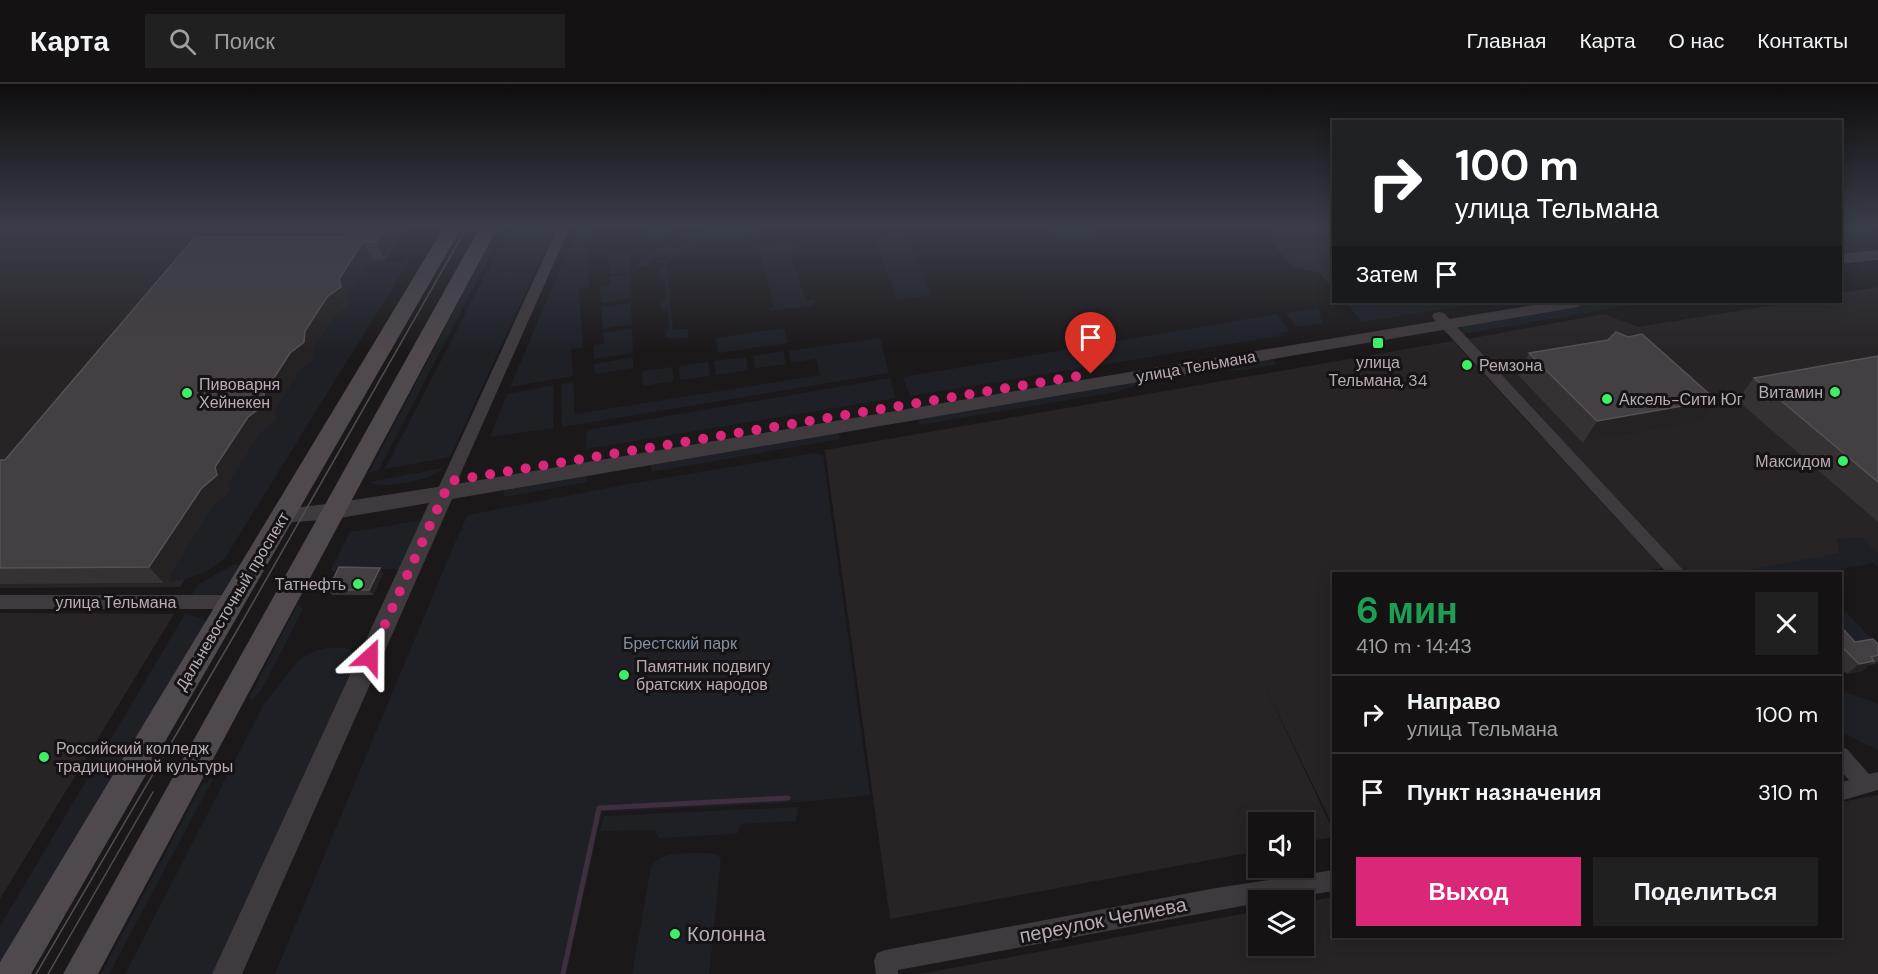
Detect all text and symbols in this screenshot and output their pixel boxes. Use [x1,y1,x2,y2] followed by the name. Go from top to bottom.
[145,14,565,68] search box
[30,23,109,60] text: Карта
[166,25,199,58] icon: search
[214,27,275,56] text: Поиск
[1466,27,1546,55] text: Главная
[1579,27,1636,55] text: Карта
[1669,27,1724,55] text: О нас
[1757,27,1848,55] text: Контакты
[1455,138,1579,193] text: 100 m
[1356,144,1434,222] icon: right
[1455,191,1659,226] text: улица Тельмана
[1430,258,1463,291] icon: arrive
[1356,260,1418,289] text: Затем
[1065,312,1116,374] pin
[1074,321,1107,354] icon: arrive
[1371,336,1385,350] marker: улица Тельмана, 34
[1135,346,1257,387] street label: улица Тельмана
[1329,352,1428,391] place label: улица Тельмана, 34
[1479,355,1543,376] place label: Ремзона
[1460,358,1474,372] marker: Ремзона
[199,374,280,413] place label: Пивоварня Хейнекен
[1759,382,1823,403] place label: Витамин
[1828,385,1842,399] marker: Витамин
[180,386,194,400] marker: Пивоварня Хейнекен
[1619,389,1743,410] place label: Аксель-Сити Юг
[1600,392,1614,406] marker: Аксель-Сити Юг
[1755,451,1831,472] place label: Максидом
[1836,454,1850,468] marker: Максидом
[171,508,294,694] street label: Дальневосточный проспект
[275,574,346,595] place label: Татнефть
[351,577,365,591] marker: Татнефть
[1356,587,1458,634] text: 6 мин
[56,592,176,613] street label: улица Тельмана
[1755,592,1818,655] button: close
[338,625,402,689] position arrow
[623,633,738,654] park label: Брестский парк
[1356,633,1472,659] text: 410 m · 14:43
[636,656,770,695] place label: Памятник подвигу братских народов
[617,668,631,682] marker: Памятник подвигу братских народов
[1407,687,1501,716] text: Направо
[1356,698,1389,731] icon: right
[1756,700,1818,729] text: 100 m
[1407,716,1558,742] text: улица Тельмана
[56,738,233,777] place label: Российский колледж традиционной культуры
[37,750,51,764] marker: Российский колледж традиционной культуры
[1356,776,1389,809] icon: arrive
[1407,778,1602,807] text: Пункт назначения
[1758,778,1818,807] text: 310 m
[1248,812,1314,956] map controls
[1248,812,1314,878] button: sound
[1356,857,1581,926] button: Выход
[1593,857,1818,926] button: Поделиться
[1248,890,1314,956] button: layers
[1017,891,1190,949] street label: переулок Челиева
[687,921,766,947] place label: Колонна
[668,927,682,941] marker: Колонна

